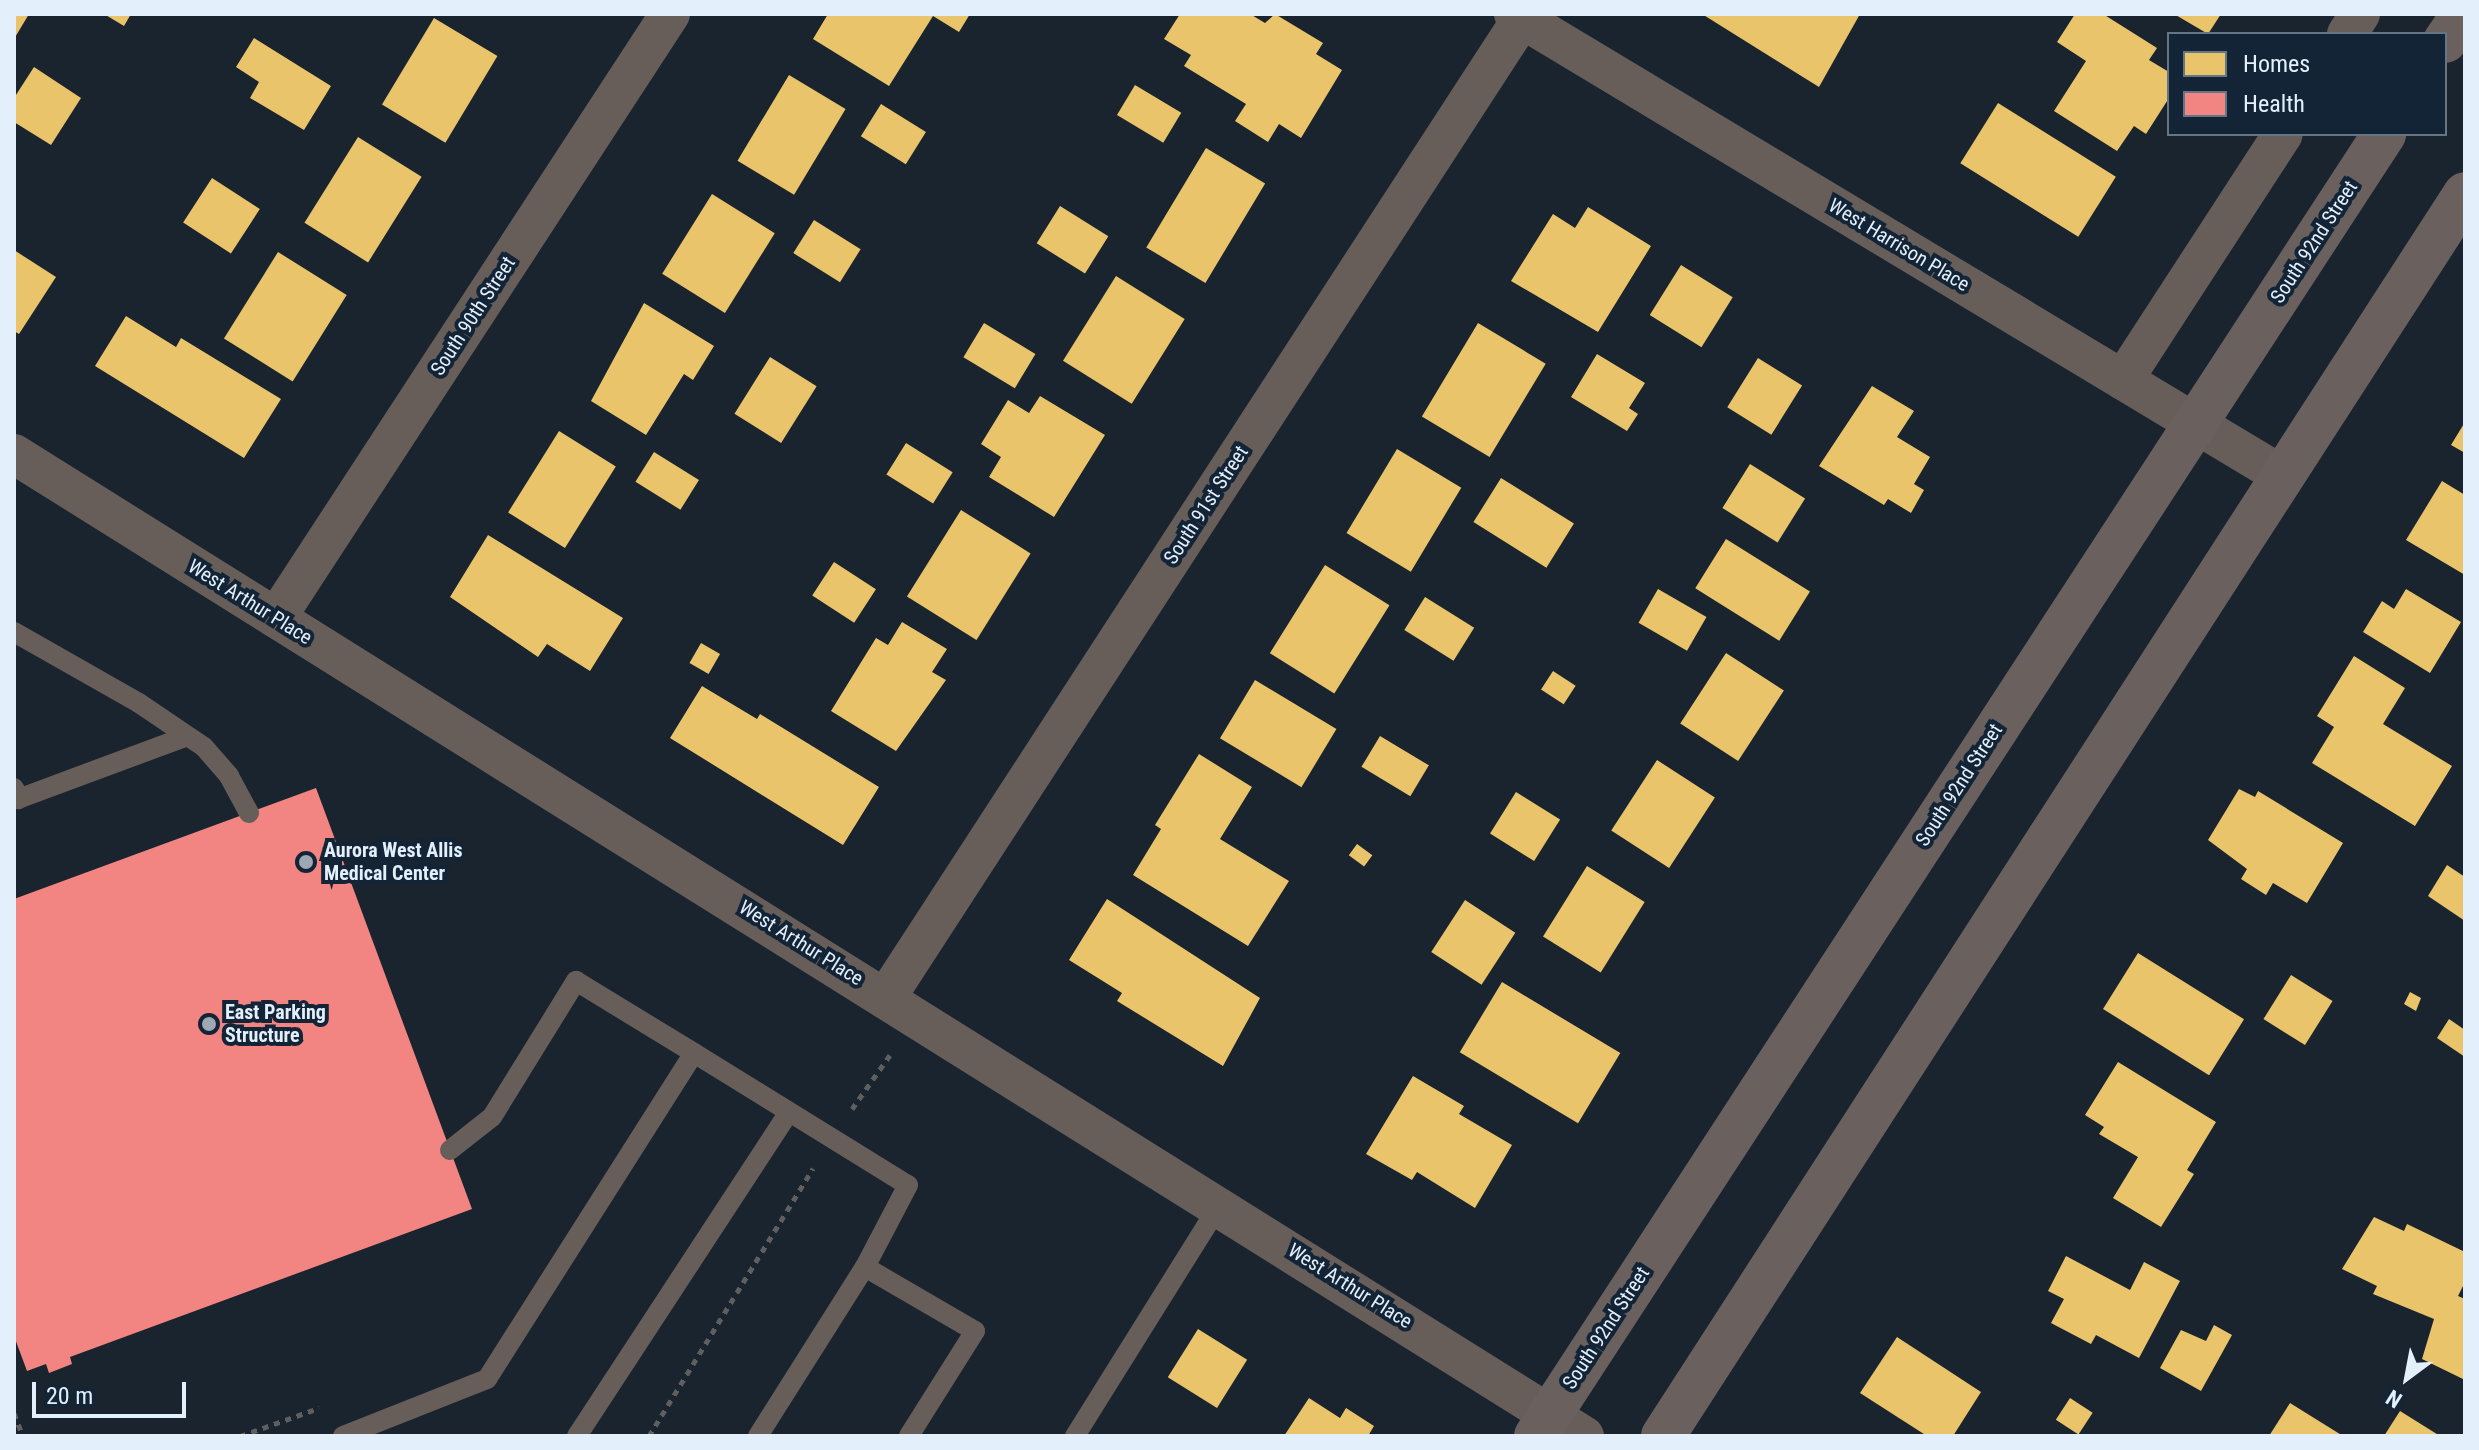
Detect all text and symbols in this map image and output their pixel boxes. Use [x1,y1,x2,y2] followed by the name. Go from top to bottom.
[2167,32,2447,136] legend
[2243,50,2310,78] text: Homes
[2243,90,2305,118] text: Health
[2266,176,2362,308] street label: South 92nd Street
[1824,194,1974,296] street label: West Harrison Place
[426,252,520,380] street label: South 90th Street
[1159,441,1253,569] street label: South 91st Street
[183,554,317,650] street label: West Arthur Place
[1911,719,2007,851] street label: South 92nd Street
[324,838,462,885] place label: Aurora West Allis Medical Center
[295,851,317,873] marker: Aurora West Allis Medical Center
[734,895,868,991] street label: West Arthur Place
[225,1000,326,1047] place label: East Parking Structure
[200,1015,218,1033] marker: East Parking Structure
[1283,1238,1417,1334] street label: West Arthur Place
[1558,1262,1654,1394] street label: South 92nd Street
[2367,1338,2447,1418] north arrow
[36,1366,190,1416] scale bar
[46,1382,93,1410] text: 20 m
[2382,1385,2406,1413] text: N

